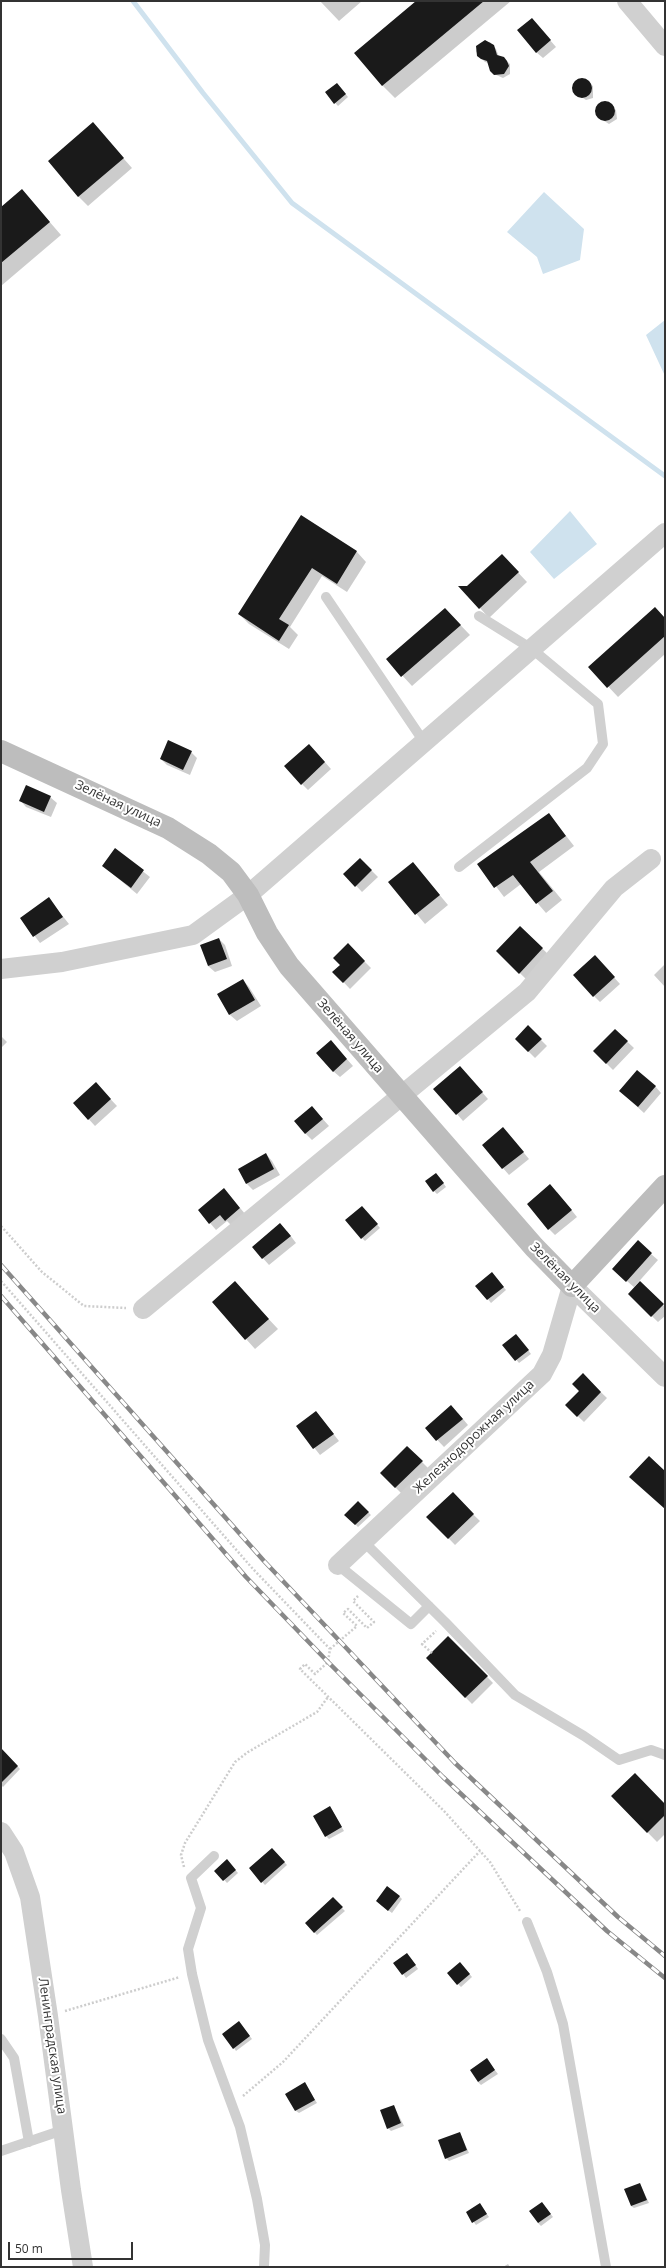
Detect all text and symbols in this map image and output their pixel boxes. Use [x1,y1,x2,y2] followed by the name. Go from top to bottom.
[72,777,164,831] street label: Зелёная улица
[314,996,386,1076] street label: Зелёная улица
[527,1240,603,1316] street label: Зелёная улица
[410,1377,538,1497] street label: Железнодорожная улица
[35,1977,69,2115] street label: Ленинградская улица
[10,2234,135,2260] scale bar
[15,2240,43,2257] text: 50 m

